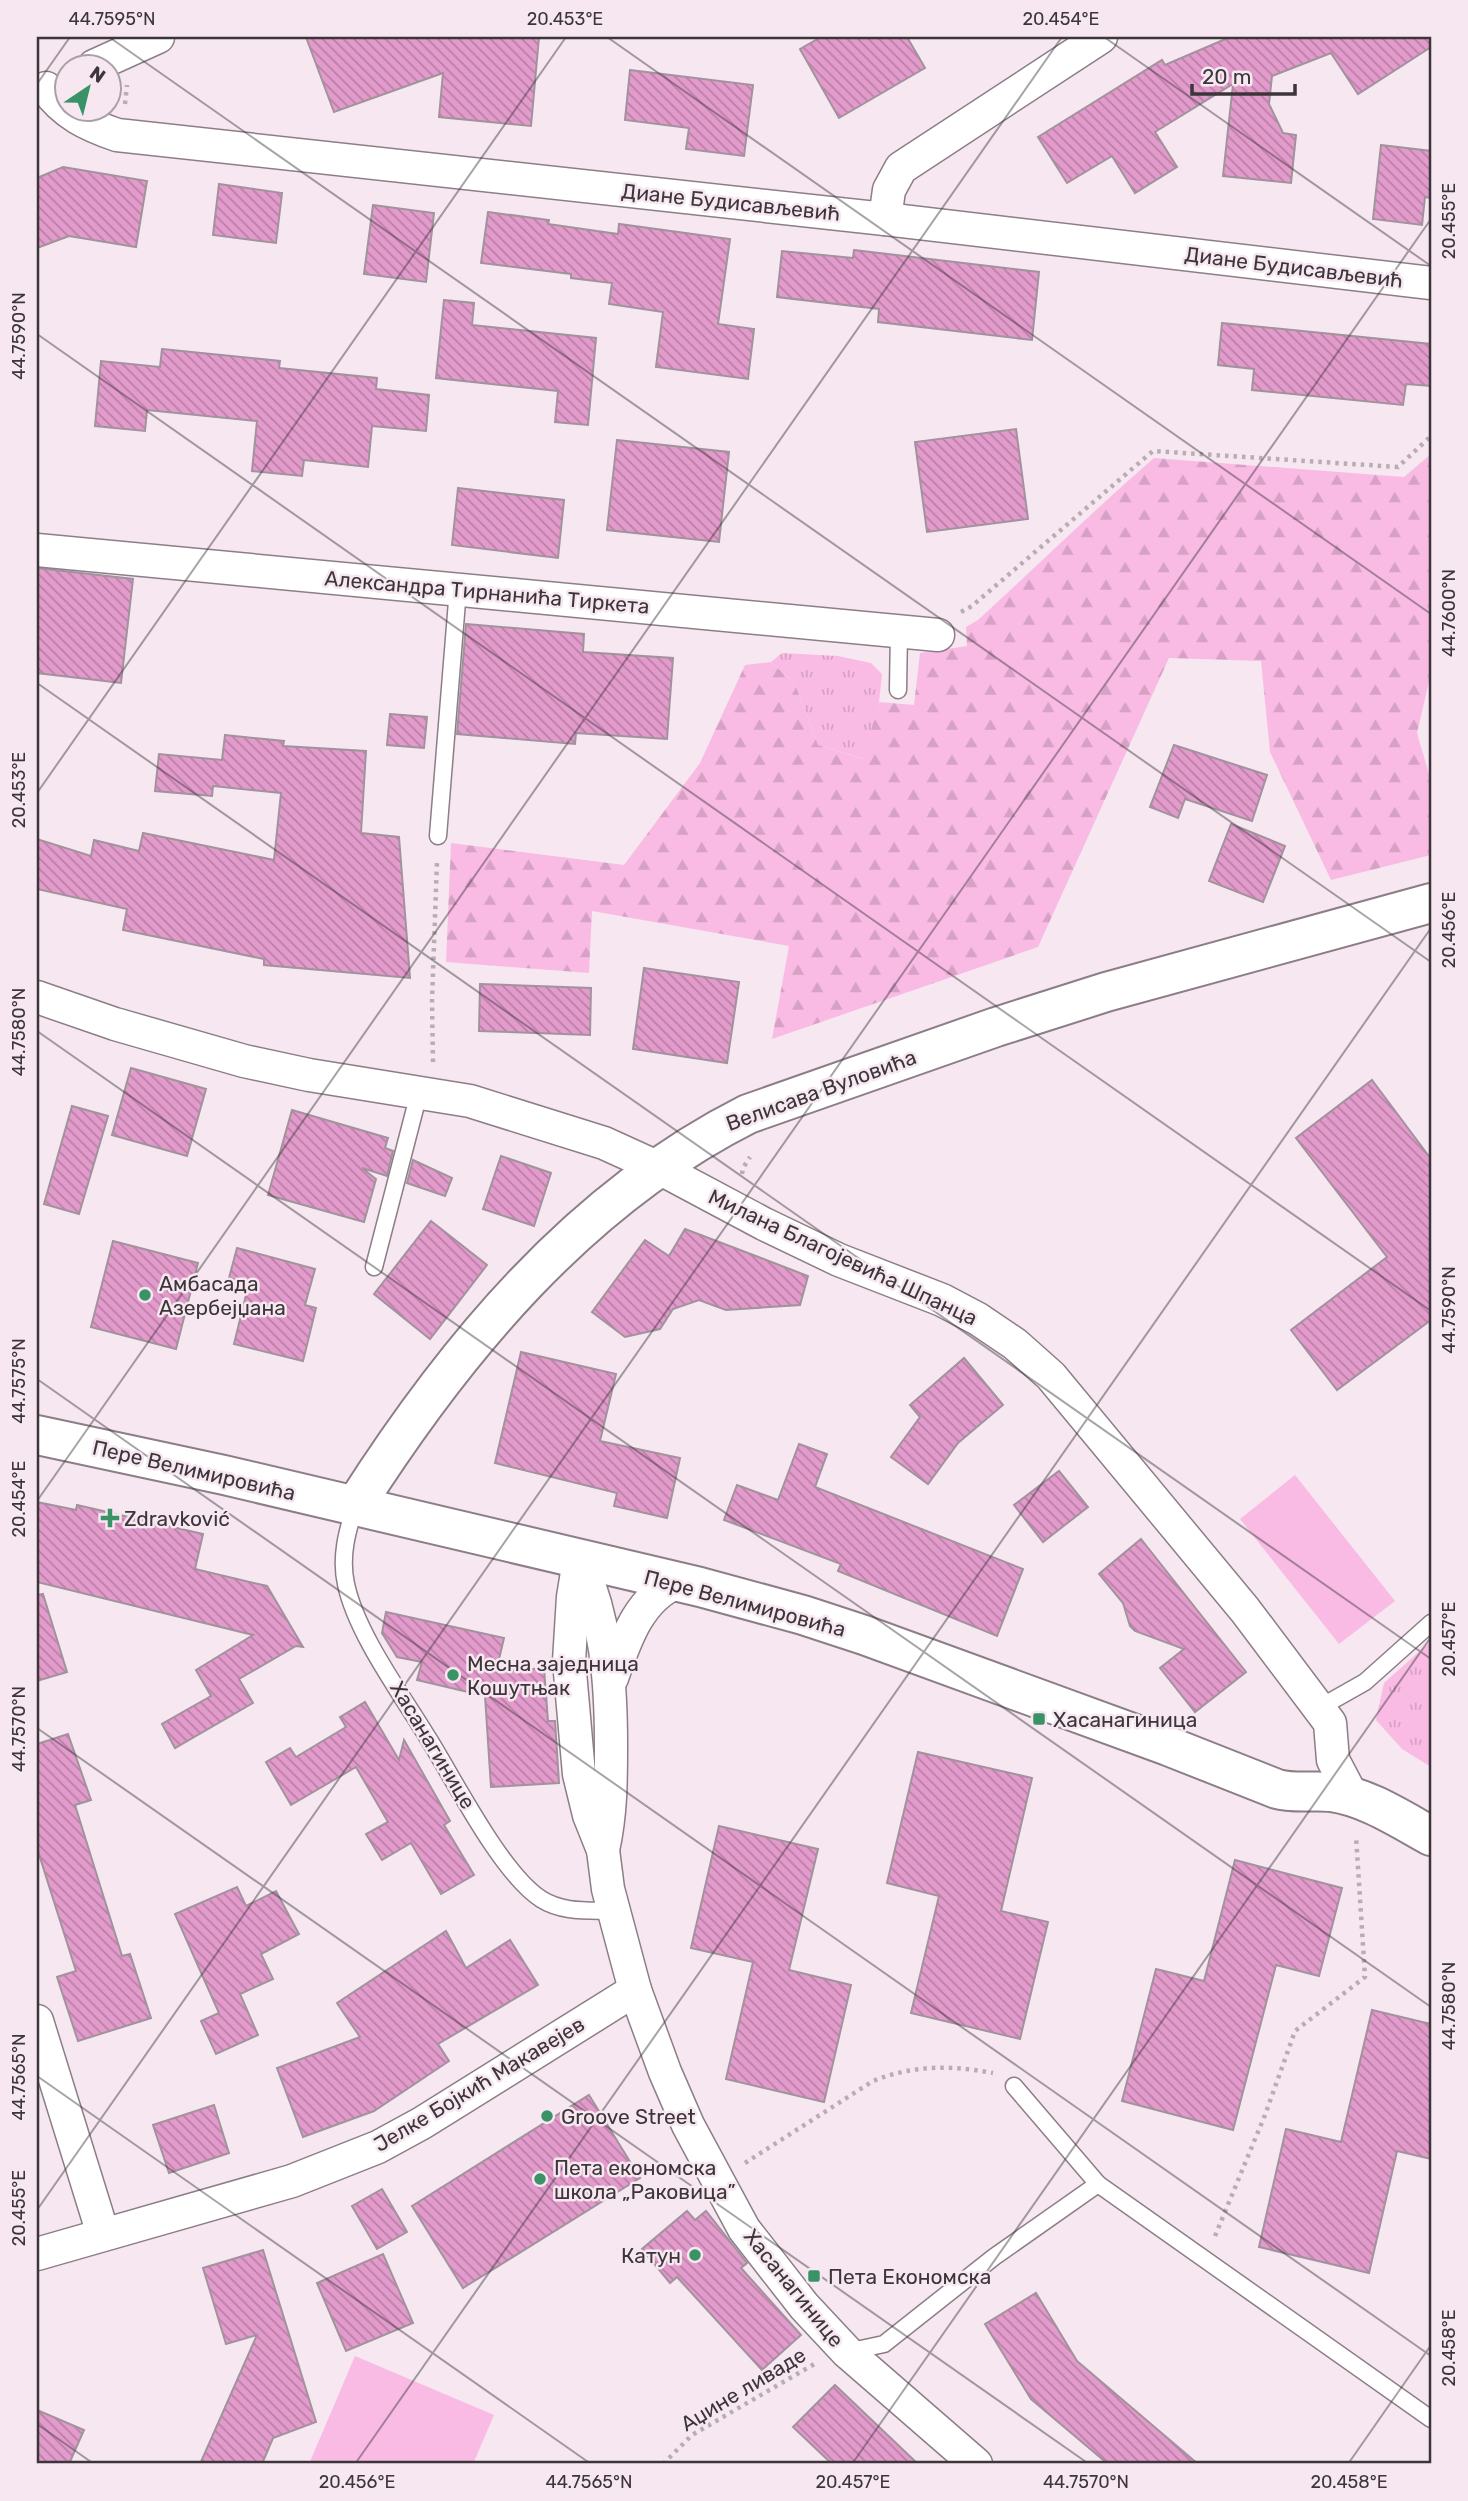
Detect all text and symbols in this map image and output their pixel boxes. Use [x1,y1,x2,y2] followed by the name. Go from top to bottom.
[69,8,155,30] text: 44.7595°N
[527,8,603,30] text: 20.453°E
[1023,8,1099,30] text: 20.454°E
[52,52,122,122] north arrow
[1192,52,1295,96] scale bar
[85,61,110,88] text: N
[1202,64,1251,89] text: 20 m
[620,178,842,226] street label: Диане Будисављевић
[1438,183,1460,259] text: 20.455°E
[1183,241,1405,293] street label: Диане Будисављевић
[8,292,30,380] text: 44.7590°N
[324,565,650,619] street label: Александра Тирнанића Тиркета
[1438,569,1460,657] text: 44.7600°N
[8,752,30,828] text: 20.453°E
[1438,892,1460,968] text: 20.456°E
[8,988,30,1076] text: 44.7580°N
[722,1044,920,1136] street label: Велисава Вуловића
[705,1184,981,1330] street label: Милана Благојевића Шпанца
[1438,1266,1460,1354] text: 44.7590°N
[159,1271,286,1320] place label: Амбасада Азербејџана
[137,1287,153,1303] marker: Амбасада Азербејџана
[8,1338,30,1424] text: 44.7575°N
[90,1434,298,1506] street label: Пере Велимировића
[8,1461,30,1537] text: 20.454°E
[124,1506,230,1531] place label: Zdravković
[102,1510,118,1526] marker: Zdravković
[641,1564,849,1642] street label: Пере Велимировића
[1438,1602,1460,1676] text: 20.457°E
[467,1651,639,1700] place label: Месна заједница Кошутњак
[445,1667,461,1683] marker: Месна заједница Кошутњак
[385,1677,481,1813] street label: Хасанагинице
[8,1686,30,1772] text: 44.7570°N
[1053,1707,1197,1732] place label: Хасанагиница
[1031,1711,1047,1727] marker: Хасанагиница
[1438,1962,1460,2050] text: 44.7580°N
[369,2011,589,2157] street label: Јелке Бојкић Макавејев
[8,2033,30,2121] text: 44.7565°N
[561,2104,696,2129] place label: Groove Street
[539,2108,555,2124] marker: Groove Street
[554,2155,736,2204] place label: Пета економска школа „Раковица”
[8,2170,30,2246] text: 20.455°E
[532,2171,548,2187] marker: Пета економска школа „Раковица”
[739,2224,849,2352] street label: Хасанагинице
[621,2243,681,2268] place label: Катун
[687,2247,703,2263] marker: Катун
[828,2264,991,2289] place label: Пета Економска
[806,2268,822,2284] marker: Пета Економска
[1438,2309,1460,2387] text: 20.458°E
[676,2342,810,2436] street label: Аџине ливаде
[319,2471,395,2493] text: 20.456°E
[545,2471,633,2493] text: 44.7565°N
[816,2471,890,2493] text: 20.457°E
[1043,2471,1129,2493] text: 44.7570°N
[1310,2471,1388,2493] text: 20.458°E

